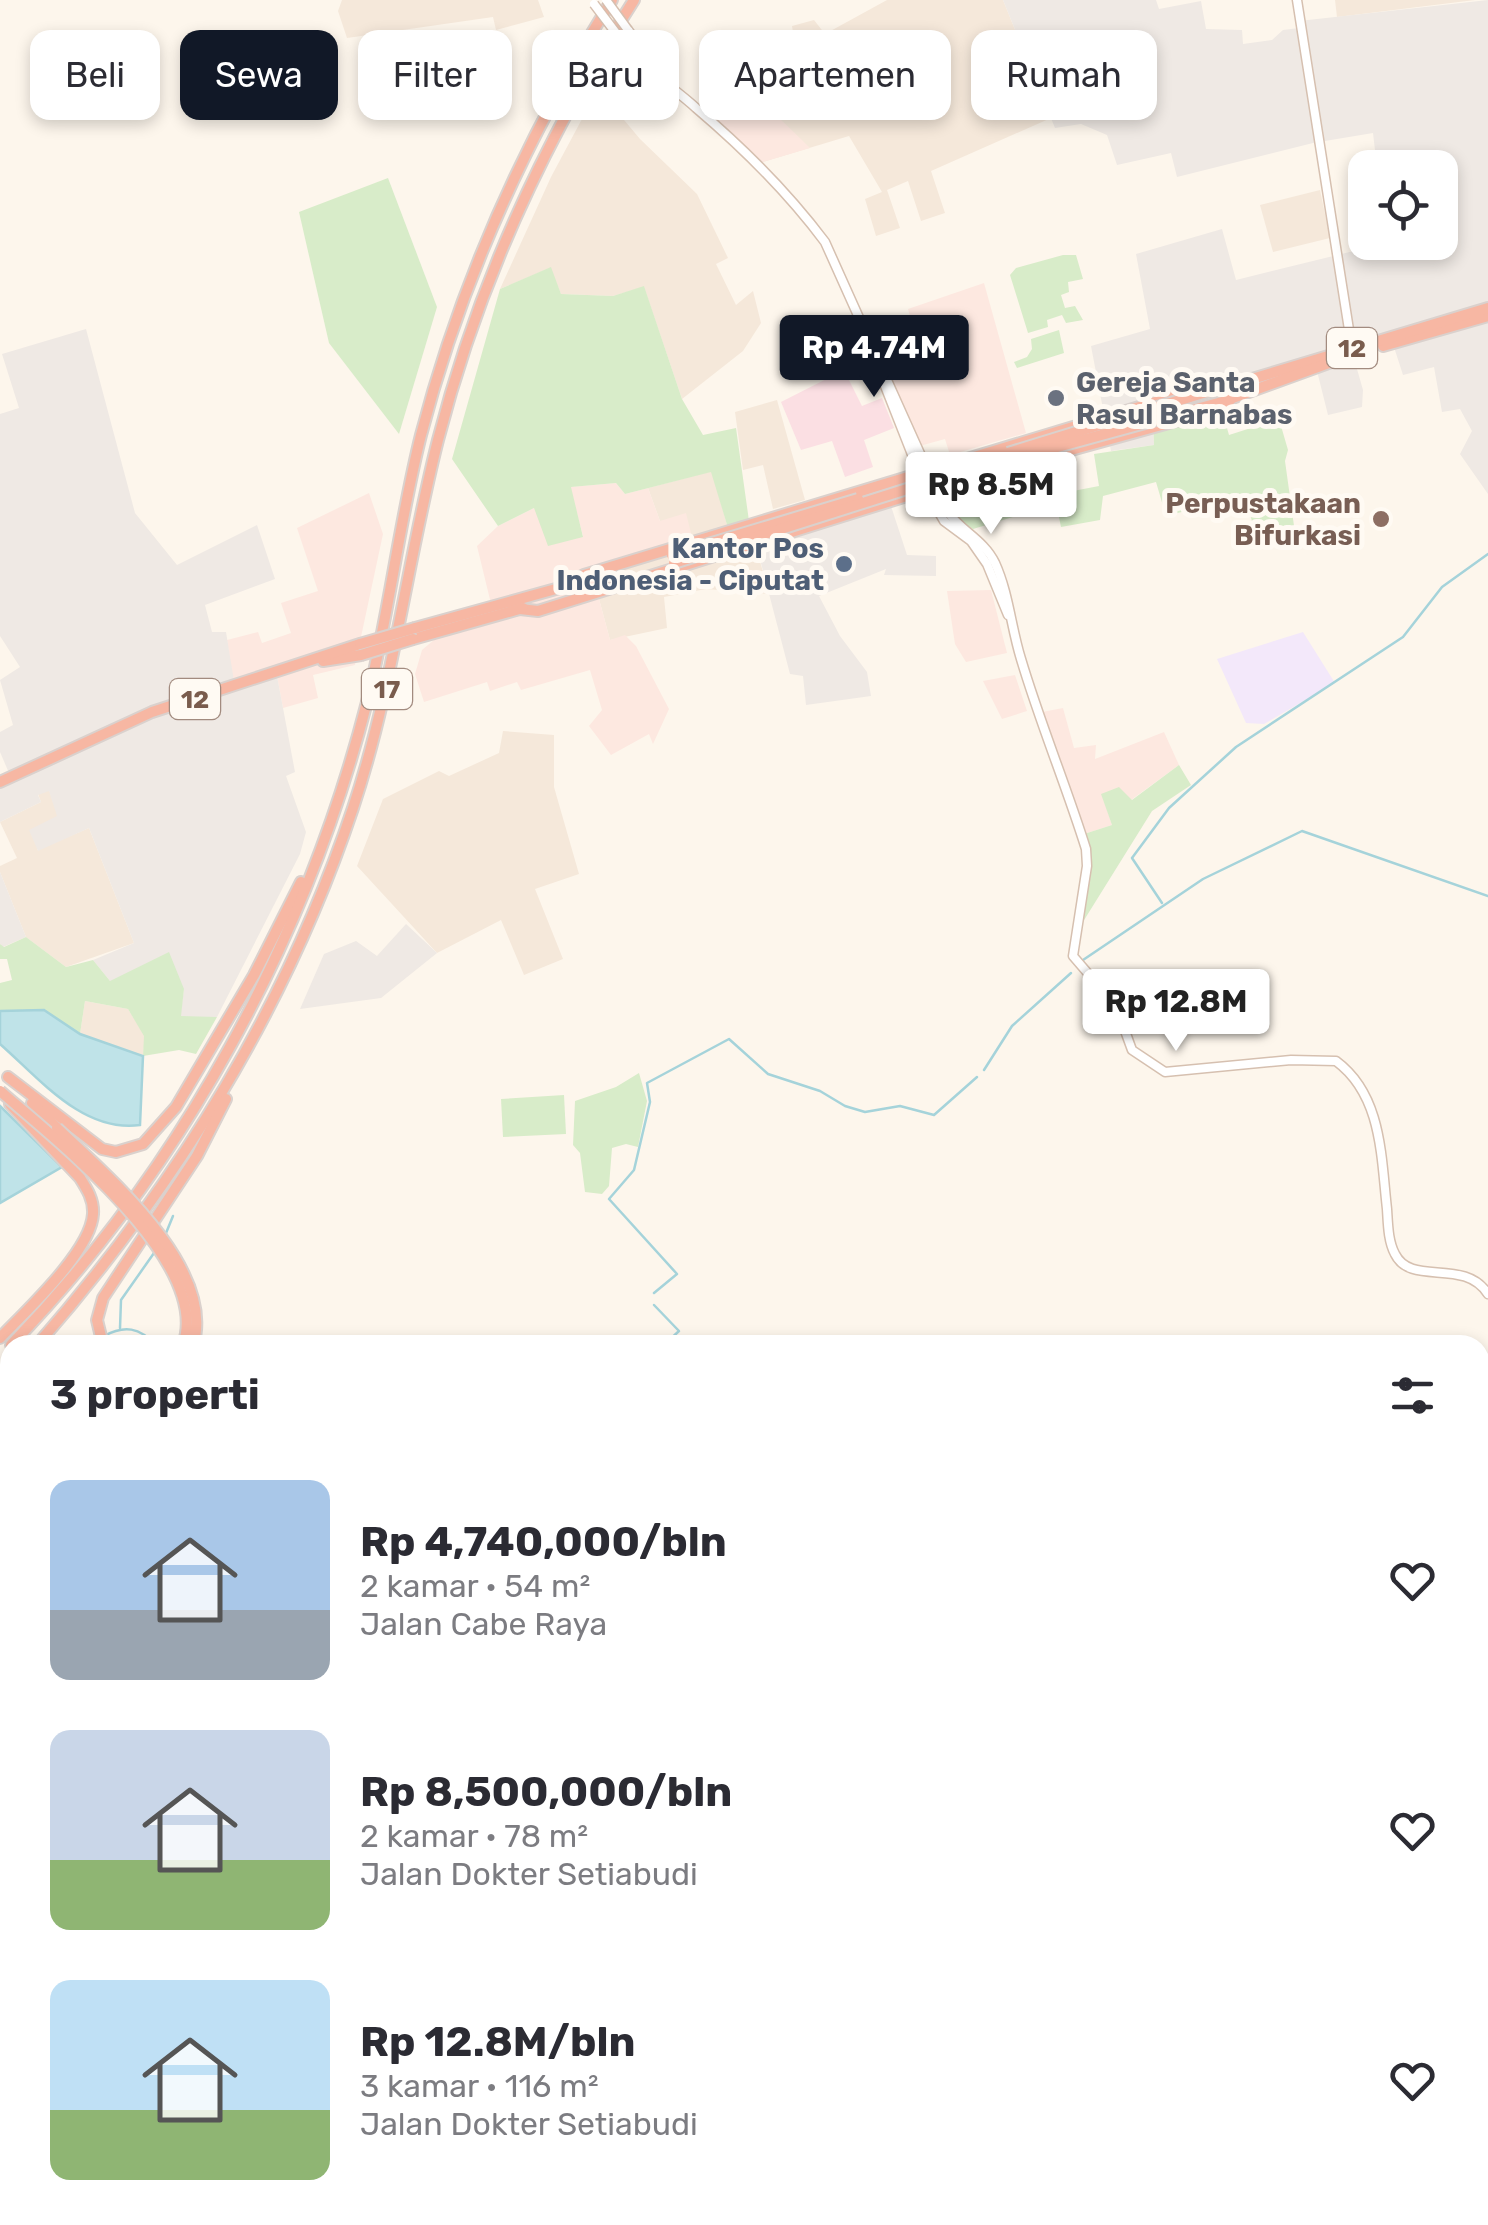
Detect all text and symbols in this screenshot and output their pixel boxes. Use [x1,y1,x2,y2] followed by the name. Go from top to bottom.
[30,30,160,120] chip: Beli
[180,30,338,120] chip: Sewa
[358,30,512,120] chip: Filter
[532,30,679,120] chip: Baru
[699,30,951,120] chip: Apartemen
[971,30,1157,120] chip: Rumah
[1348,150,1458,260] map controls
[1348,150,1458,260] button: locate
[771,315,977,400] pin: Rp 4.74M
[802,328,946,366] text: Rp 4.74M
[1327,328,1377,368] road number: 12
[1076,366,1292,431] place label: Gereja Santa Rasul Barnabas
[1045,387,1067,409] marker: Gereja Santa Rasul Barnabas
[899,452,1083,537] pin: Rp 8.5M
[928,465,1054,503] text: Rp 8.5M
[1165,487,1361,552] place label: Perpustakaan Bifurkasi
[1370,508,1392,530] marker: Perpustakaan Bifurkasi
[556,532,824,597] place label: Kantor Pos Indonesia - Ciputat
[833,553,855,575] marker: Kantor Pos Indonesia - Ciputat
[362,669,412,709] road number: 17
[170,679,220,719] road number: 12
[1073,969,1279,1054] pin: Rp 12.8M
[1105,982,1247,1020] text: Rp 12.8M
[1385,1368,1440,1423] icon: filters
[50,1370,260,1420] text: 3 properti
[360,1517,727,1567] text: Rp 4,740,000/bln
[130,1520,250,1640] icon: home
[1385,1553,1440,1608] icon: heart
[360,1567,590,1605] text: 2 kamar · 54 m²
[360,1605,607,1643] text: Jalan Cabe Raya
[360,1767,732,1817] text: Rp 8,500,000/bln
[130,1770,250,1890] icon: home
[1385,1803,1440,1858] icon: heart
[360,1817,588,1855] text: 2 kamar · 78 m²
[360,1855,698,1893] text: Jalan Dokter Setiabudi
[360,2017,636,2067] text: Rp 12.8M/bln
[130,2020,250,2140] icon: home
[1385,2053,1440,2108] icon: heart
[360,2067,599,2105] text: 3 kamar · 116 m²
[360,2105,698,2143] text: Jalan Dokter Setiabudi

